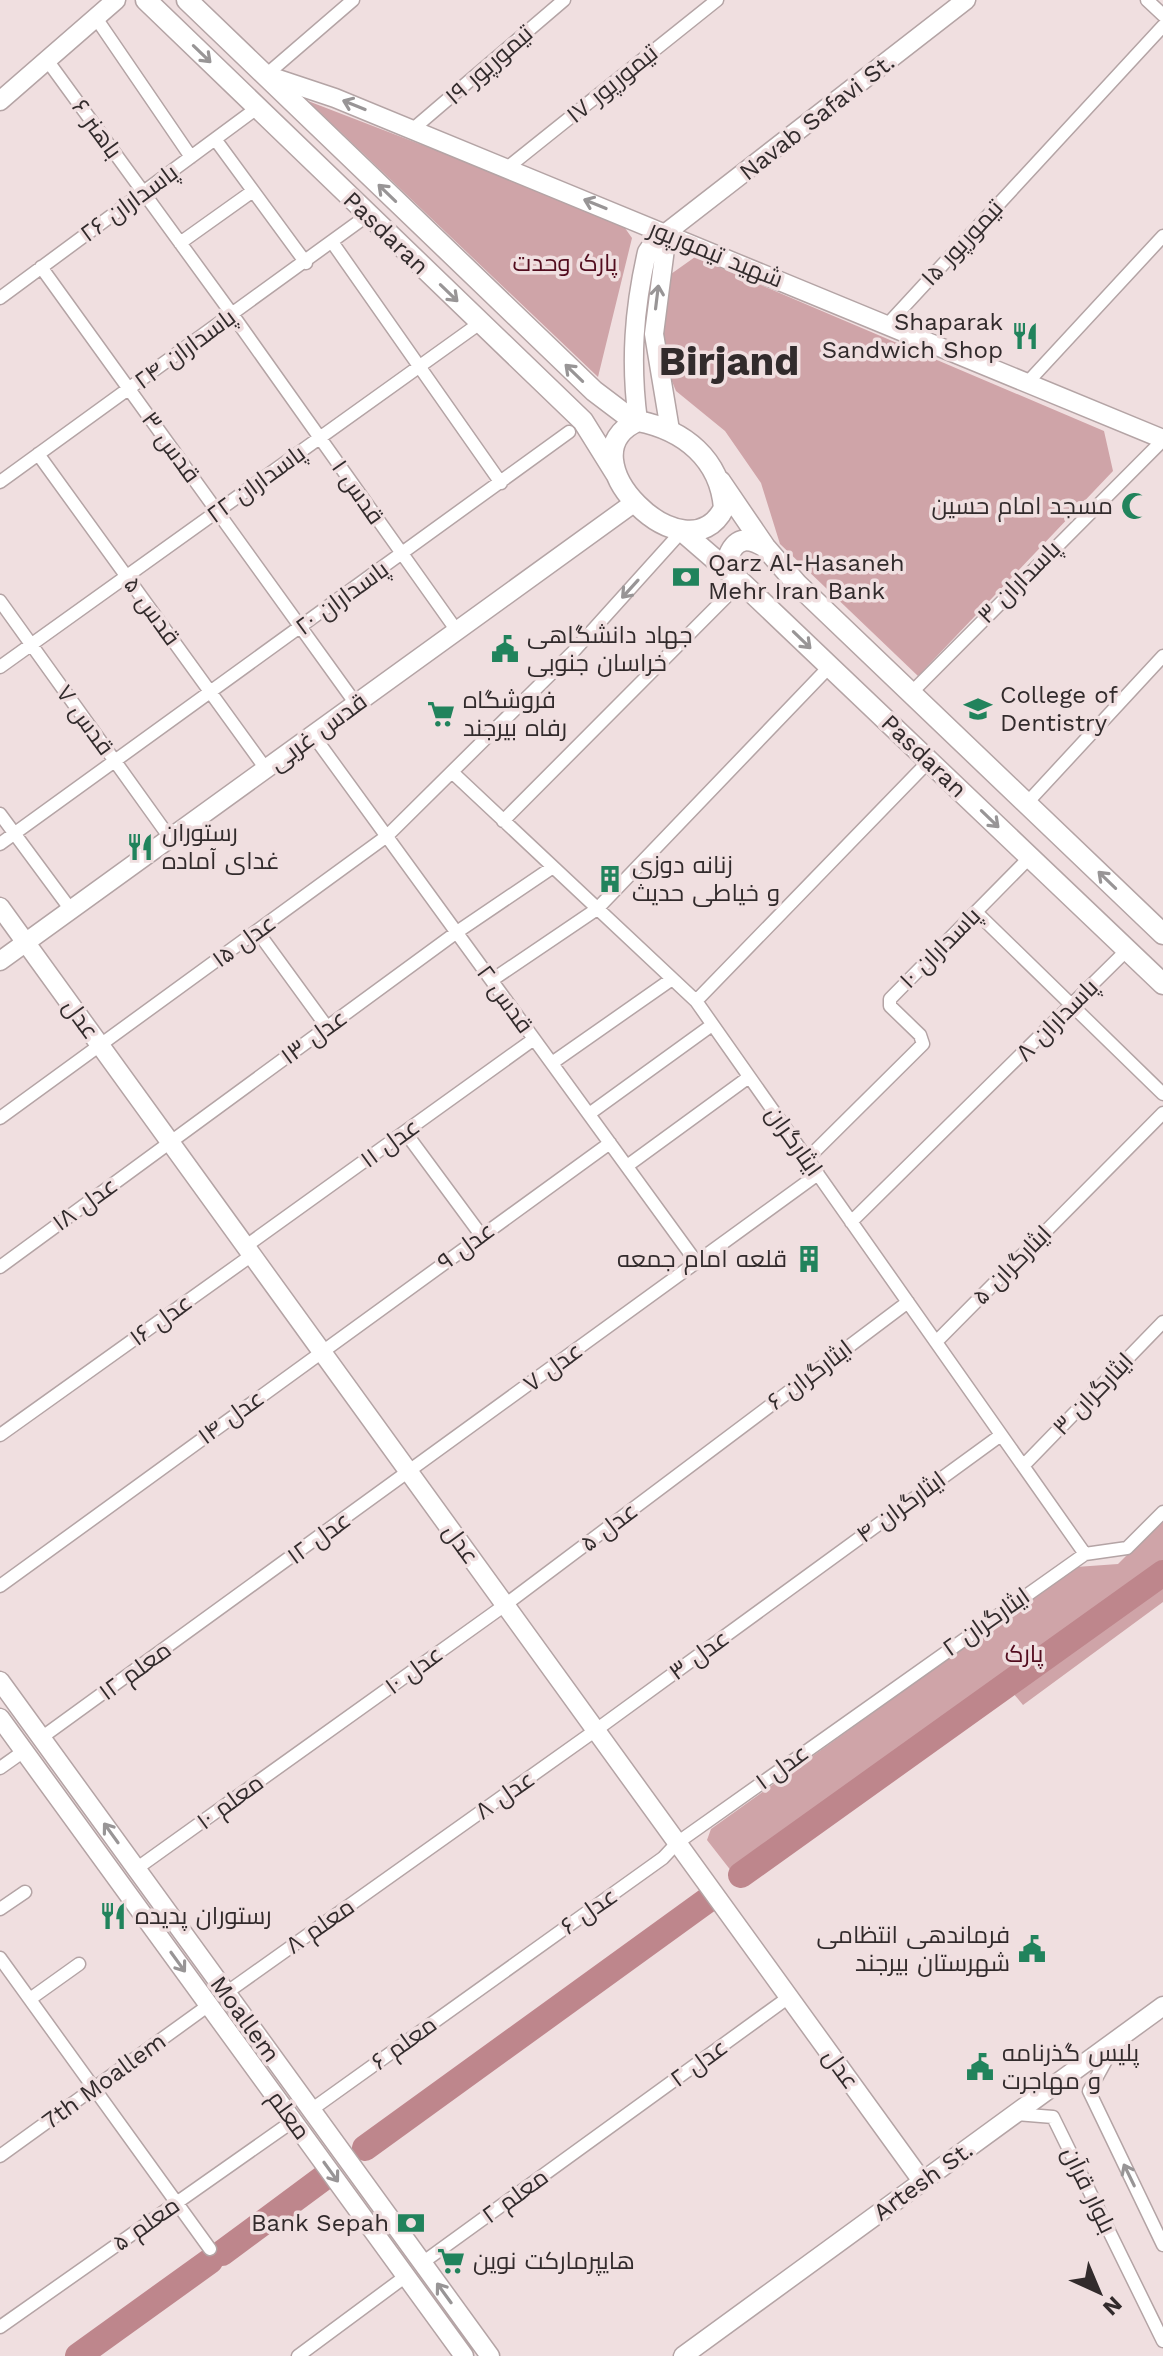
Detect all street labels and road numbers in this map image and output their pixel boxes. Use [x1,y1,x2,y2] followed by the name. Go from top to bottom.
[440,19,540,112] street label: تیمورپور ۱۹
[561,38,665,131] street label: تیمورپور ۱۷
[734,48,900,186] street label: Navab Safavi St.
[66,94,128,164] street label: باهنر ۶
[75,158,185,249] street label: پاسداران ۲۶
[338,186,434,280] street label: Pasdaran
[915,194,1011,293] street label: تیمورپور ۱۵
[642,214,787,295] street label: شهید تیمورپور
[129,303,243,397] street label: پاسداران ۲۴
[136,406,206,488] street label: قدس ۳
[201,439,312,531] street label: پاسداران ۲۲
[326,454,390,530] street label: قدس ۱
[972,534,1068,631] street label: پاسداران ۳
[290,555,396,643] street label: پاسداران ۲۰
[118,571,186,651] street label: قدس ۵
[50,680,120,760] street label: قدس ۷
[264,687,372,777] street label: قدس غربی
[876,709,972,803] street label: Pasdaran
[894,901,988,996] street label: پاسداران ۱۰
[207,909,281,973] street label: عدل ۱۵
[471,959,539,1039] street label: قدس ۲
[1010,973,1106,1068] street label: پاسداران ۸
[57,993,105,1045] street label: عدل
[275,1004,353,1070] street label: عدل ۱۳
[760,1101,828,1181] street label: ایثارگران
[355,1112,425,1174] street label: عدل ۱۱
[47,1171,123,1237] street label: عدل ۱۸
[432,1216,500,1276] street label: عدل ۹
[967,1220,1057,1310] street label: ایثارگران ۵
[124,1288,198,1352] street label: عدل ۱۶
[762,1334,858,1416] street label: ایثارگران ۶
[518,1336,588,1398] street label: عدل ۷
[1047,1347,1139,1441] street label: ایثارگران ۳
[193,1384,269,1450] street label: عدل ۱۴
[851,1465,951,1549] street label: ایثارگران ۴
[575,1496,643,1558] street label: عدل ۵
[282,1506,356,1570] street label: عدل ۱۲
[437,1518,485,1570] street label: عدل
[937,1582,1035,1662] street label: ایثارگران ۲
[663,1624,735,1686] street label: عدل ۳
[94,1636,178,1708] street label: معلم ۱۲
[380,1640,448,1700] street label: عدل ۱۰
[750,1738,814,1796] street label: عدل ۱
[470,1765,540,1825] street label: عدل ۸
[191,1768,270,1837] street label: معلم ۱۰
[555,1882,623,1940] street label: عدل ۶
[280,1892,361,1961] street label: معلم ۸
[204,1970,286,2068] street label: Moallem
[366,2010,443,2078] street label: معلم ۶
[37,2027,171,2135] street label: 7th Moallem
[665,2033,733,2093] street label: عدل ۲
[817,2043,865,2095] street label: عدل
[260,2085,316,2146] street label: معلم
[868,2135,978,2227] street label: Artesh St.
[1056,2142,1122,2238] street label: بلوار قرآن
[477,2163,555,2231] street label: معلم ۲
[107,2191,186,2259] street label: معلم ۵

